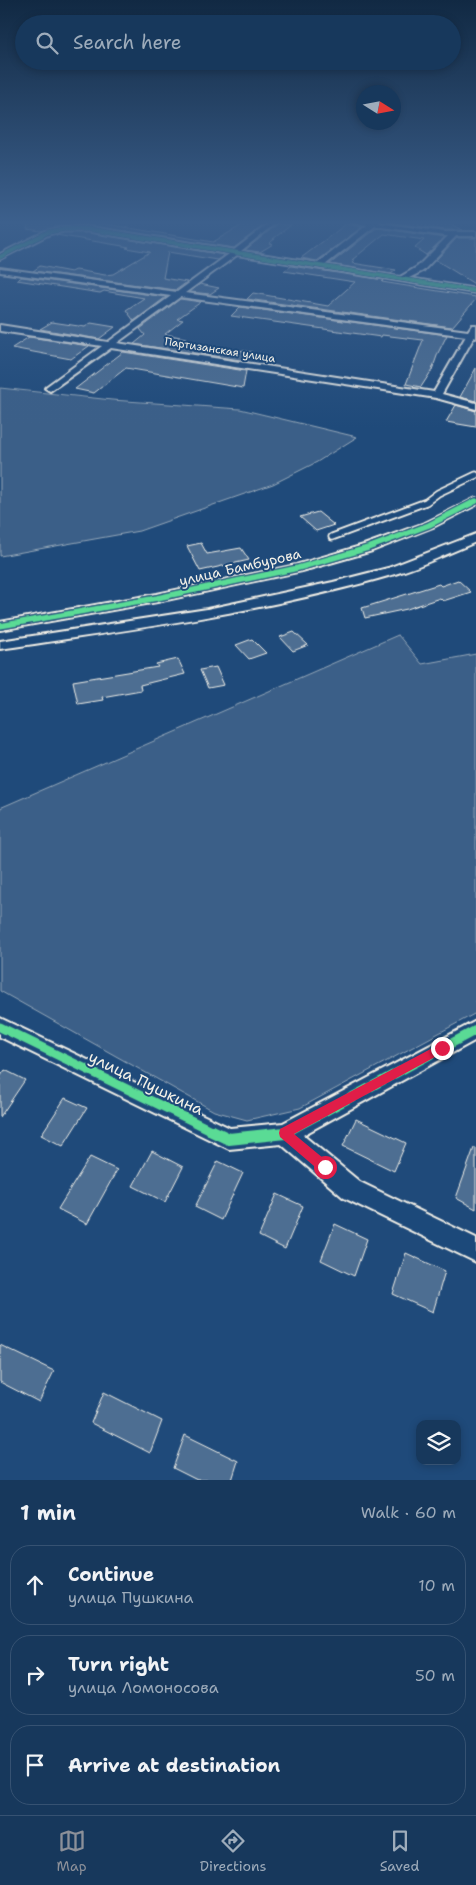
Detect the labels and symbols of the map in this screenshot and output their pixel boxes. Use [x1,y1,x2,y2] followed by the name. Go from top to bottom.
[356,85,401,130] north arrow
[163,334,277,366] street label: Партизанская улица
[177,544,303,590] street label: улица Бамбурова
[431,1037,454,1060] route end
[85,1046,207,1120] street label: улица Пушкина
[314,1156,337,1179] route start

